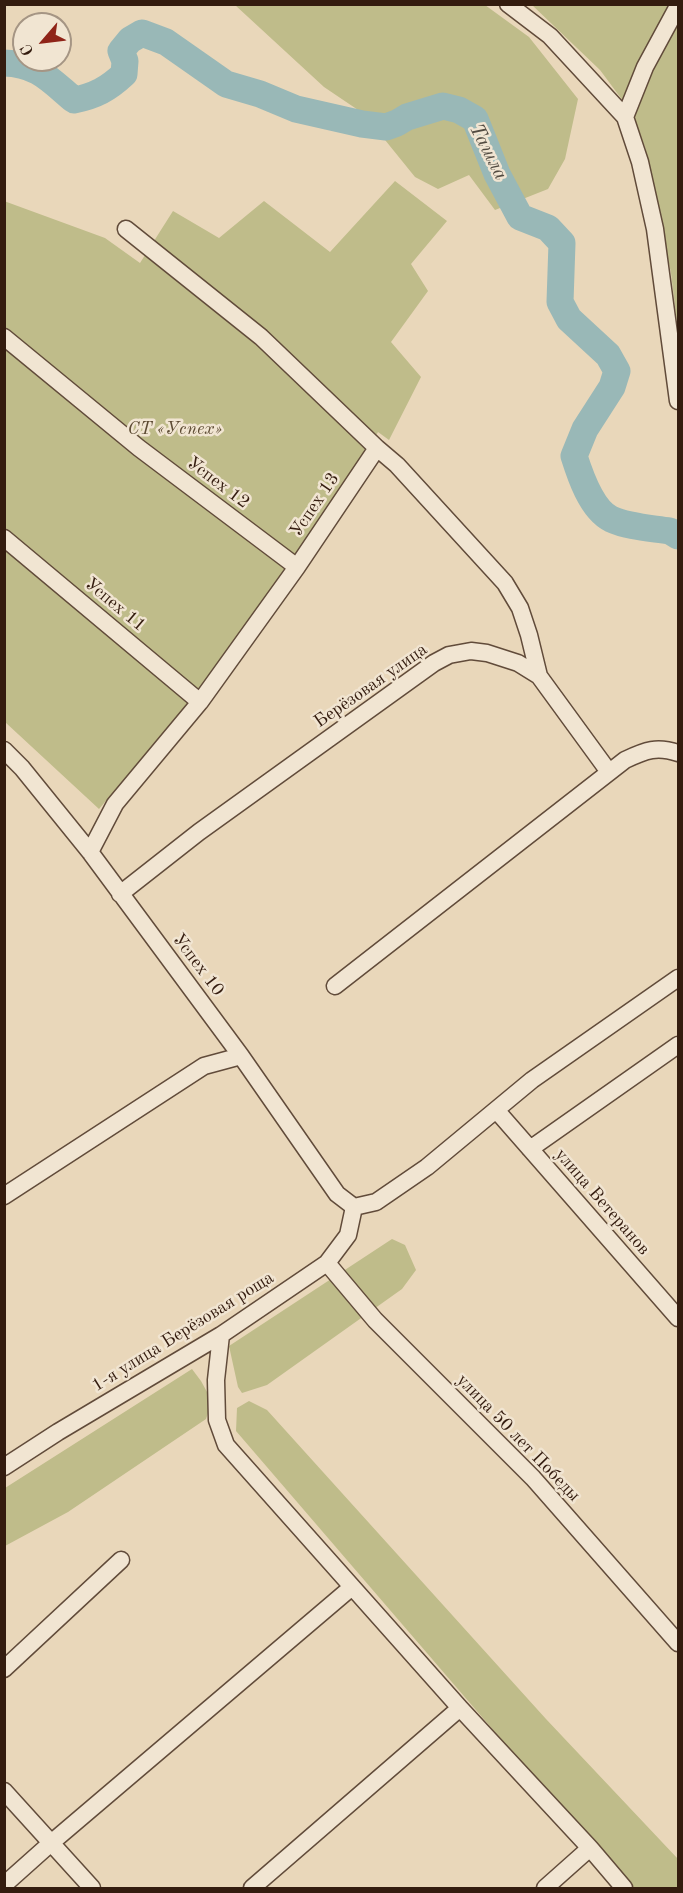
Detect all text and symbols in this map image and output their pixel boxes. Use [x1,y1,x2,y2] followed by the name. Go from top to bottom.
[12,12,72,72] north arrow
[18,41,37,58] text: С
[464,120,512,184] water label: Ташла
[128,418,222,440] park label: СТ «Успех»
[182,452,254,514] street label: Успех 12
[286,469,344,541] street label: Успех 13
[80,573,150,637] street label: Успех 11
[310,639,432,733] street label: Берёзовая улица
[167,929,229,1001] street label: Успех 10
[550,1144,654,1260] street label: улица Ветеранов
[88,1267,278,1397] street label: 1-я улица Берёзовая роща
[452,1370,584,1506] street label: улица 50 лет Победы

